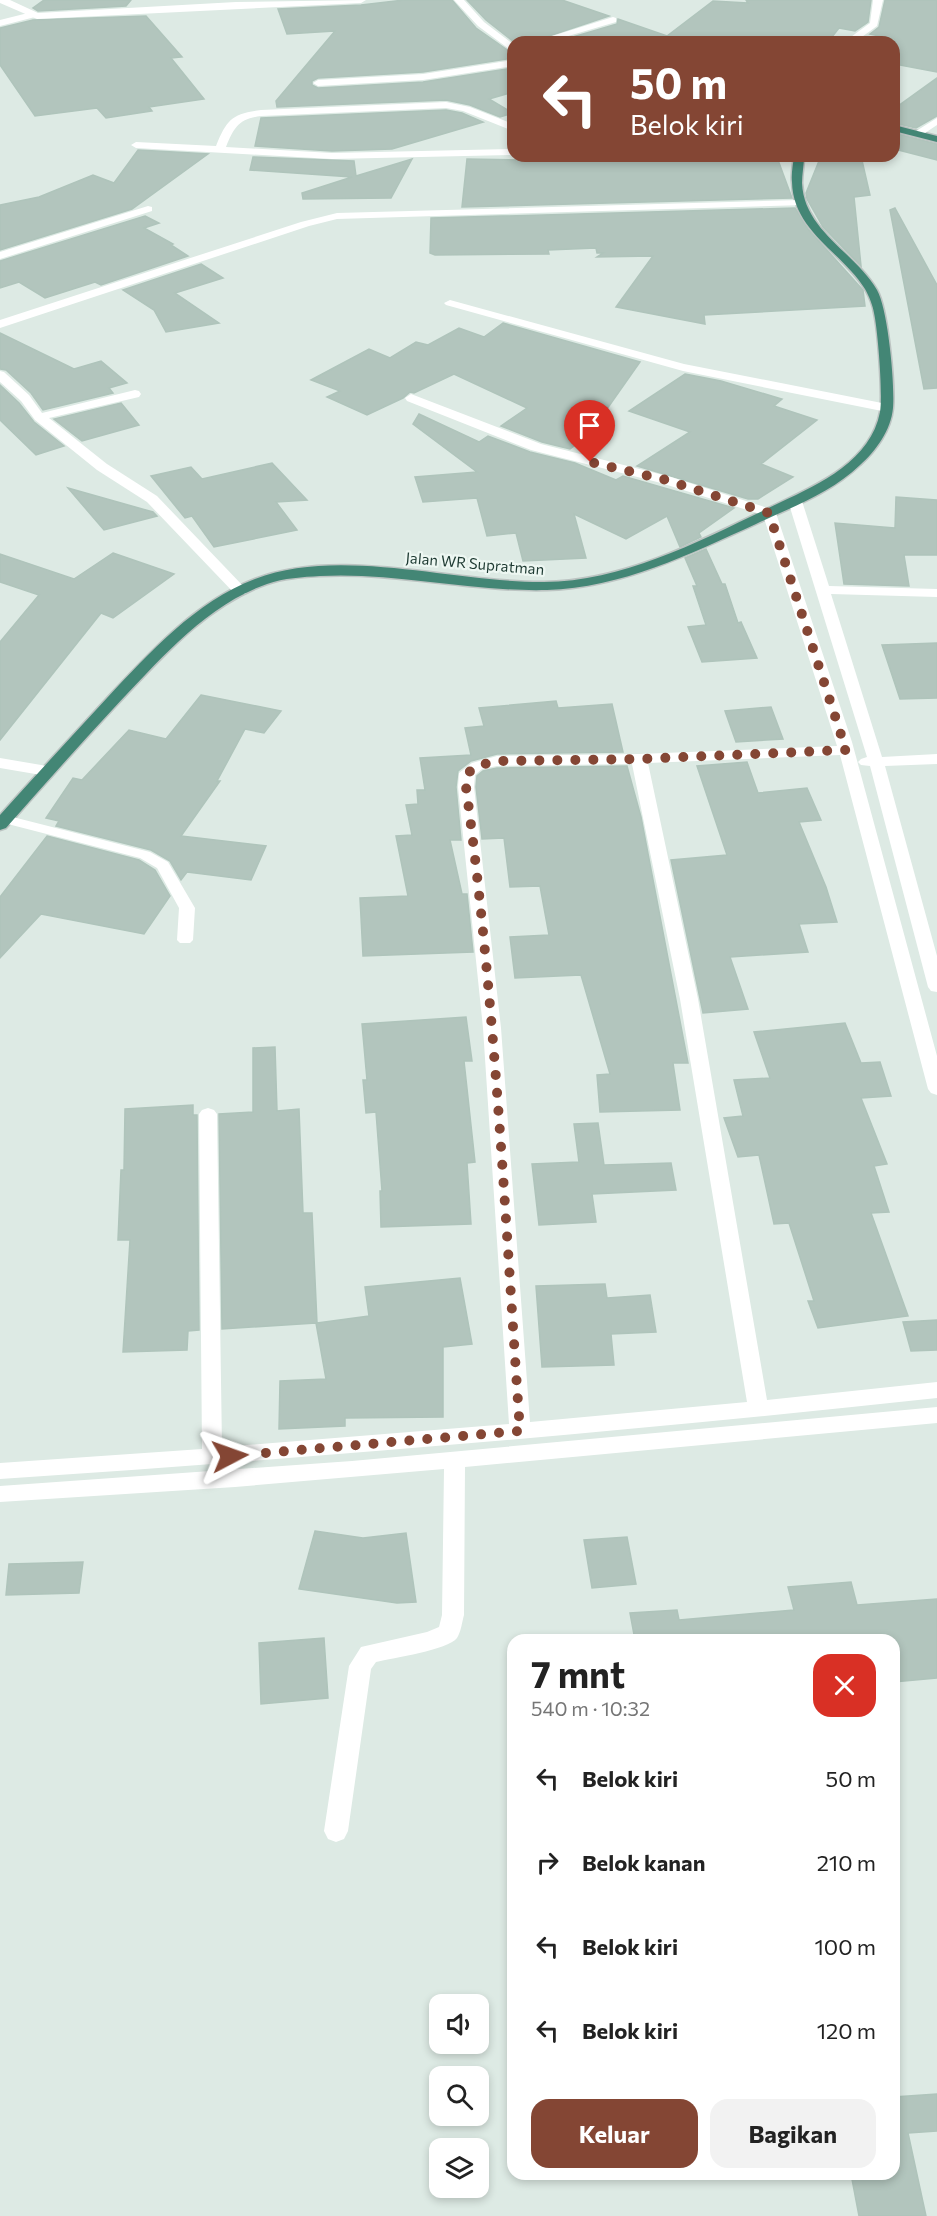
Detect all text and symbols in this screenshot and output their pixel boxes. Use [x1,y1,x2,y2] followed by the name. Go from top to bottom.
[630,56,727,108] text: 50 m
[531,60,609,138] icon: left
[630,108,744,141] text: Belok kiri
[564,400,615,462] pin
[573,409,606,442] icon: arrive
[405,548,545,578] street label: Jalan WR Supratman
[198,1424,262,1488] position arrow
[531,1651,625,1695] text: 7 mnt
[813,1654,876,1717] button: close
[531,1696,650,1720] text: 540 m · 10:32
[531,1762,564,1795] icon: left
[582,1765,678,1792] text: Belok kiri
[826,1765,876,1792] text: 50 m
[531,1846,564,1879] icon: right
[582,1849,705,1876] text: Belok kanan
[817,1849,876,1876] text: 210 m
[531,1930,564,1963] icon: left
[582,1933,678,1960] text: Belok kiri
[814,1933,876,1960] text: 100 m
[429,1994,489,2198] map controls
[429,1994,489,2054] button: sound
[531,2014,564,2047] icon: left
[582,2017,678,2044] text: Belok kiri
[817,2017,876,2044] text: 120 m
[429,2066,489,2126] button: search
[531,2099,698,2168] button: Keluar
[710,2099,876,2168] button: Bagikan
[429,2138,489,2198] button: layers

